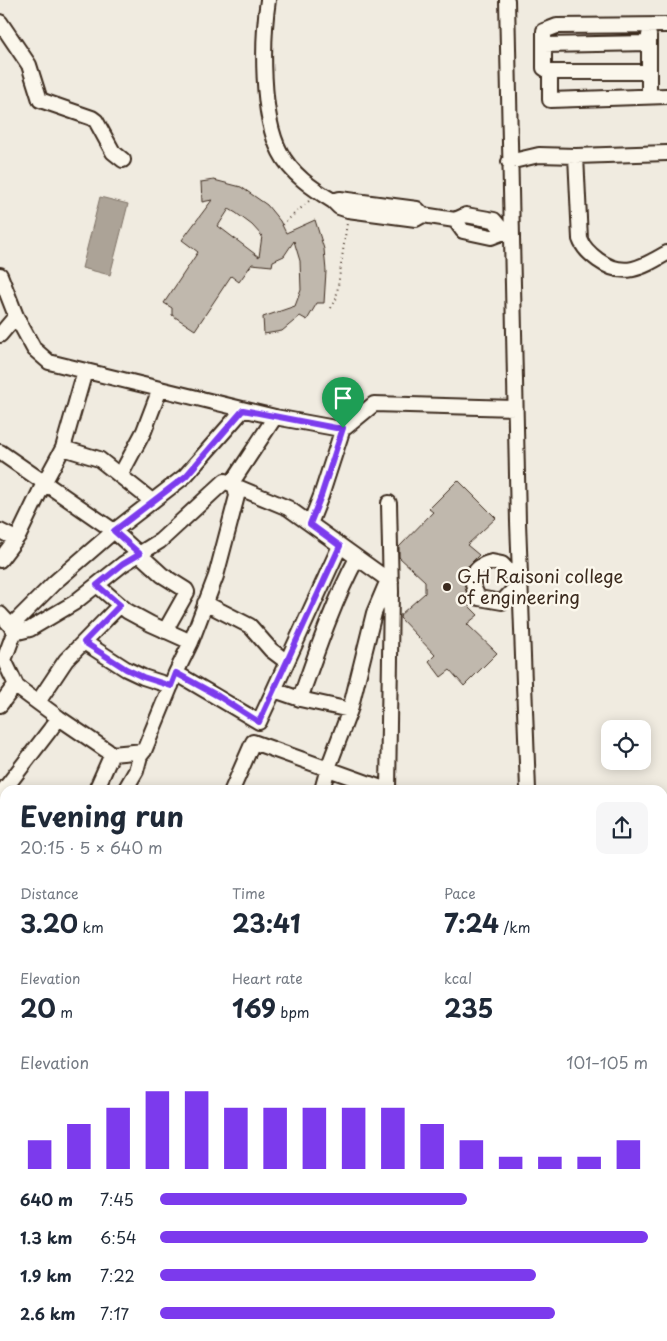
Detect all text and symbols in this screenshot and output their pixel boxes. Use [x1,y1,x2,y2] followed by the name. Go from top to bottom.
[322,377,364,428] pin
[329,384,357,412] icon: arrive
[457,562,623,610] place label: G.H Raisoni college of engineering
[441,581,453,593] marker: G.H Raisoni college of engineering
[601,720,651,770] map controls
[601,720,651,770] button: locate
[20,794,184,837] text: Evening run
[596,802,648,854] button: share
[20,835,163,859] text: 20:15 · 5 × 640 m
[20,883,79,904] text: Distance
[232,883,265,904] text: Time
[444,883,476,904] text: Pace
[20,904,78,942] text: 3.20
[232,904,301,942] text: 23:41
[444,904,499,942] text: 7:24
[78,917,104,938] text: km
[499,917,530,938] text: /km
[20,968,80,989] text: Elevation
[232,968,303,989] text: Heart rate
[444,968,472,989] text: kcal
[20,989,56,1027] text: 20
[232,989,276,1027] text: 169
[444,989,494,1027] text: 235
[56,1002,73,1023] text: m
[276,1002,310,1023] text: bpm
[20,1050,89,1074] text: Elevation
[566,1050,648,1074] text: 101–105 m
[20,1187,73,1211] text: 640 m
[100,1187,134,1211] text: 7:45
[20,1225,72,1249] text: 1.3 km
[100,1225,137,1249] text: 6:54
[20,1263,72,1287] text: 1.9 km
[100,1263,135,1287] text: 7:22
[20,1301,76,1325] text: 2.6 km
[100,1301,129,1325] text: 7:17

